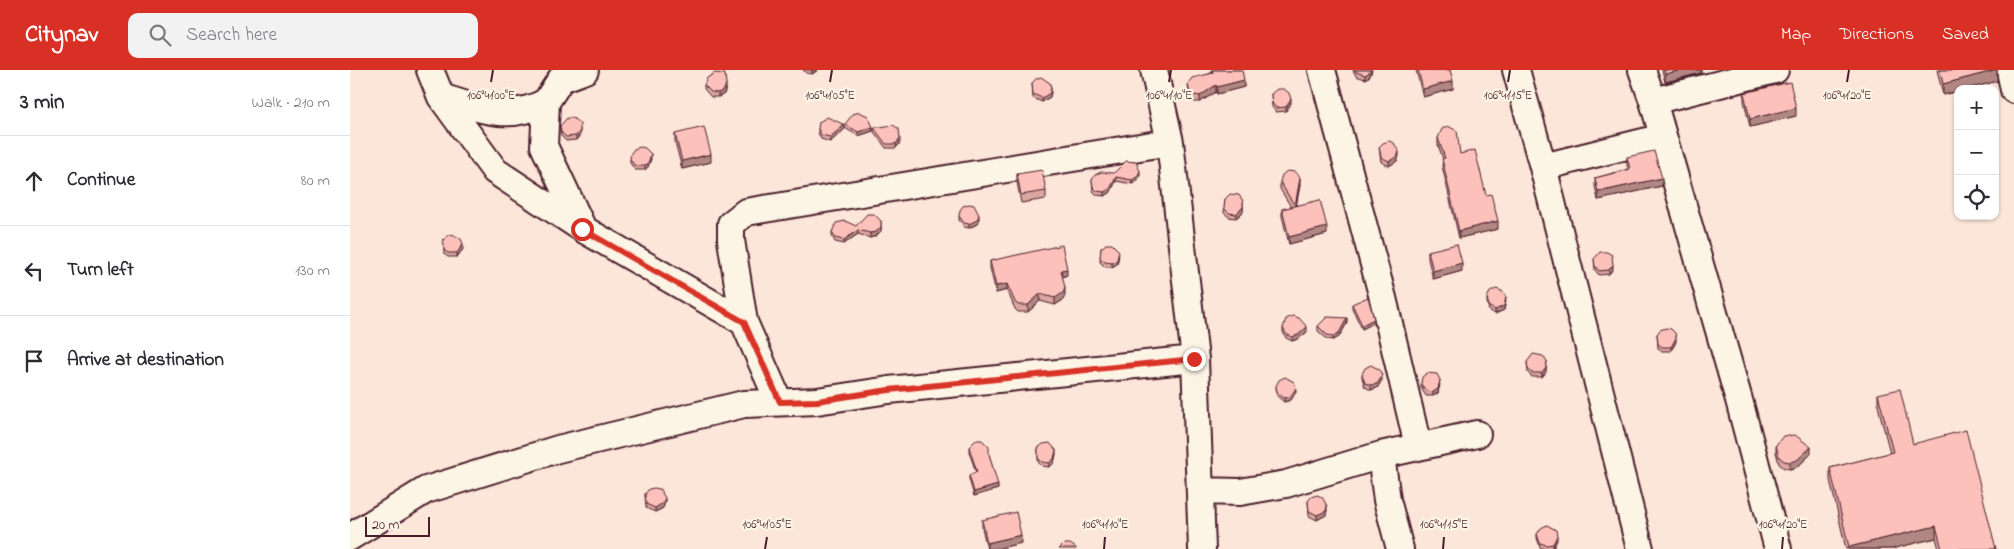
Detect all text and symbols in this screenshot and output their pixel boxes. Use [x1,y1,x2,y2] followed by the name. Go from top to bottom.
[128,13,478,58] search box
[25,18,98,53] text: Citynav
[146,21,174,49] icon: search
[186,22,277,49] text: Search here
[1781,22,1811,48] text: Map
[1839,22,1914,48] text: Directions
[1942,22,1989,48] text: Saved
[1954,85,1999,220] map controls
[1954,85,1999,130] button: +
[467,87,515,105] text: 106°41'00"E
[805,87,855,105] text: 106°41'05"E
[1146,87,1192,105] text: 106°41'10"E
[1484,87,1532,105] text: 106°41'15"E
[1823,87,1871,105] text: 106°41'20"E
[20,88,64,118] text: 3 min
[251,91,330,115] text: Walk · 210 m
[1954,130,1999,175] button: −
[20,167,48,195] icon: ahead
[67,167,135,194] text: Continue
[301,169,330,193] text: 80 m
[1954,175,1999,220] button: locate
[571,218,594,241] route start
[20,257,48,285] icon: left
[67,257,134,284] text: Turn left
[295,259,330,283] text: 130 m
[20,347,48,375] icon: arrive
[67,347,224,374] text: Arrive at destination
[1183,348,1206,371] route end
[365,514,430,537] scale bar
[372,515,399,536] text: 20 m
[742,516,792,534] text: 106°41'05"E
[1082,516,1128,534] text: 106°41'10"E
[1420,516,1468,534] text: 106°41'15"E
[1759,516,1807,534] text: 106°41'20"E

